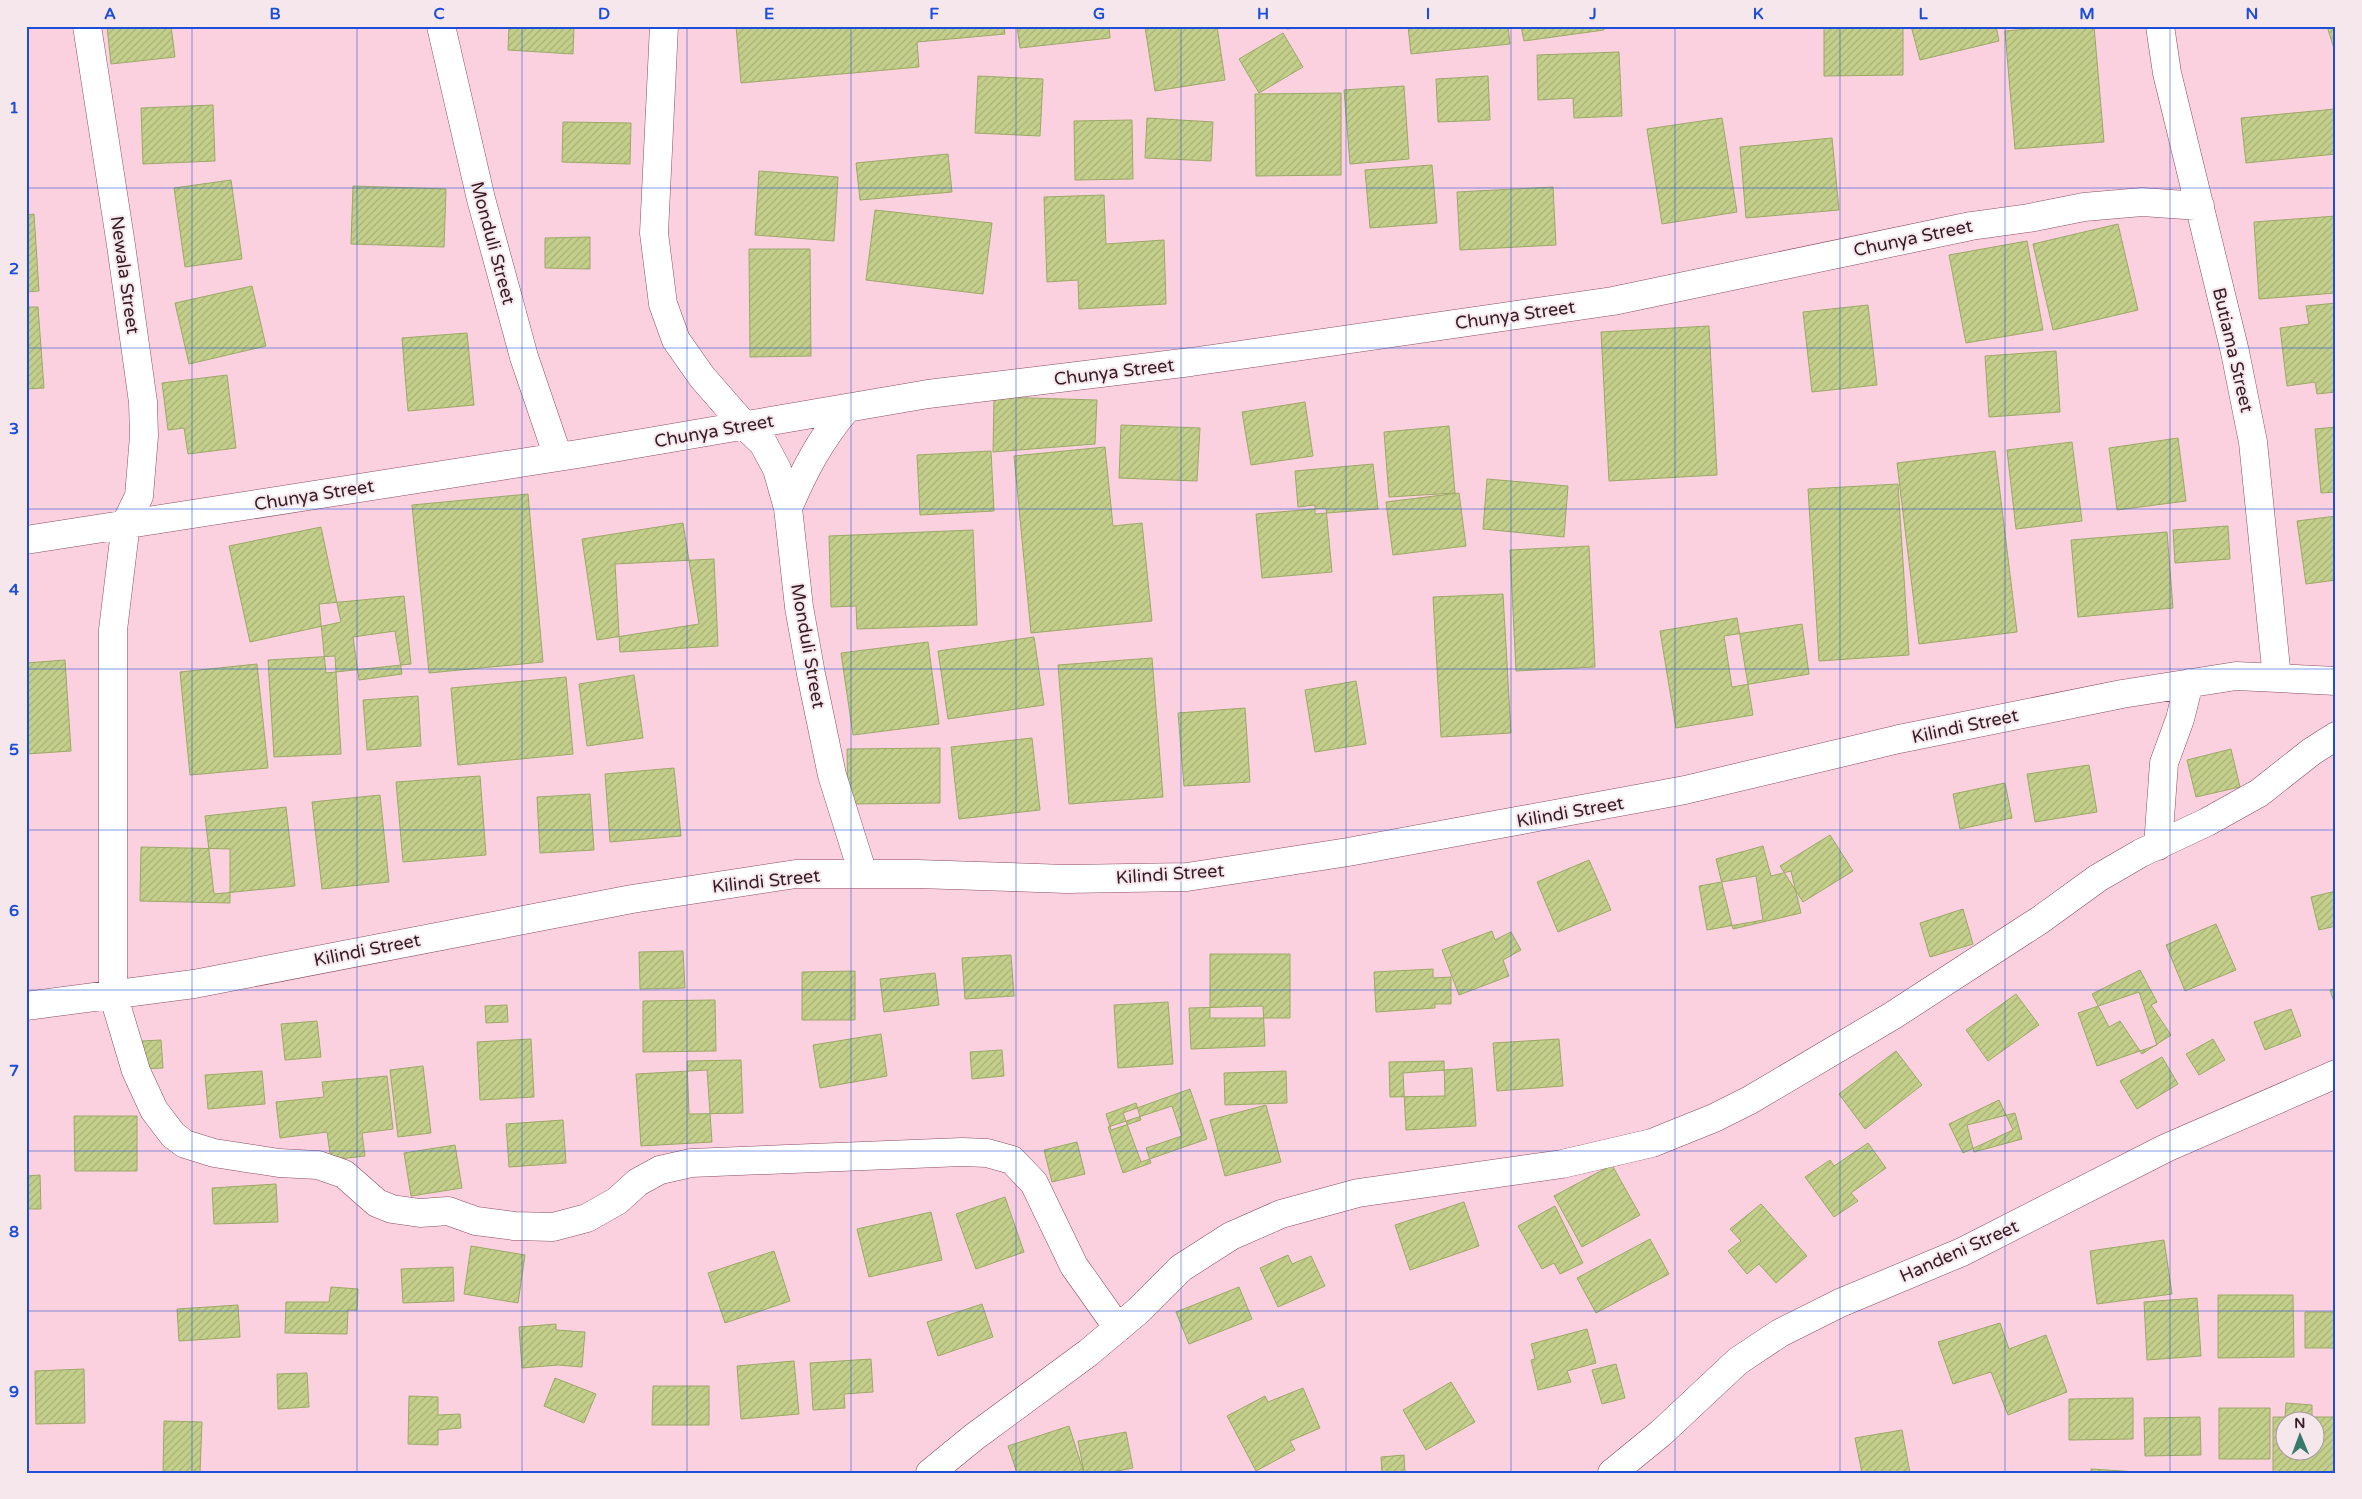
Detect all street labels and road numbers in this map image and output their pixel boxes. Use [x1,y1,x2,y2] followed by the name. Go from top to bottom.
[466,179,520,307] street label: Monduli Street
[106,214,144,336] street label: Newala Street
[1852,215,1975,261] street label: Chunya Street
[2208,285,2258,415] street label: Butiama Street
[1454,296,1577,334] street label: Chunya Street
[1053,354,1175,390] street label: Chunya Street
[653,410,776,452] street label: Chunya Street
[253,475,376,515] street label: Chunya Street
[786,582,830,710] street label: Monduli Street
[1910,704,2020,748] street label: Kilindi Street
[1515,792,1625,832] street label: Kilindi Street
[1115,859,1225,889] street label: Kilindi Street
[711,864,821,898] street label: Kilindi Street
[312,929,422,971] street label: Kilindi Street
[1896,1215,2022,1287] street label: Handeni Street

